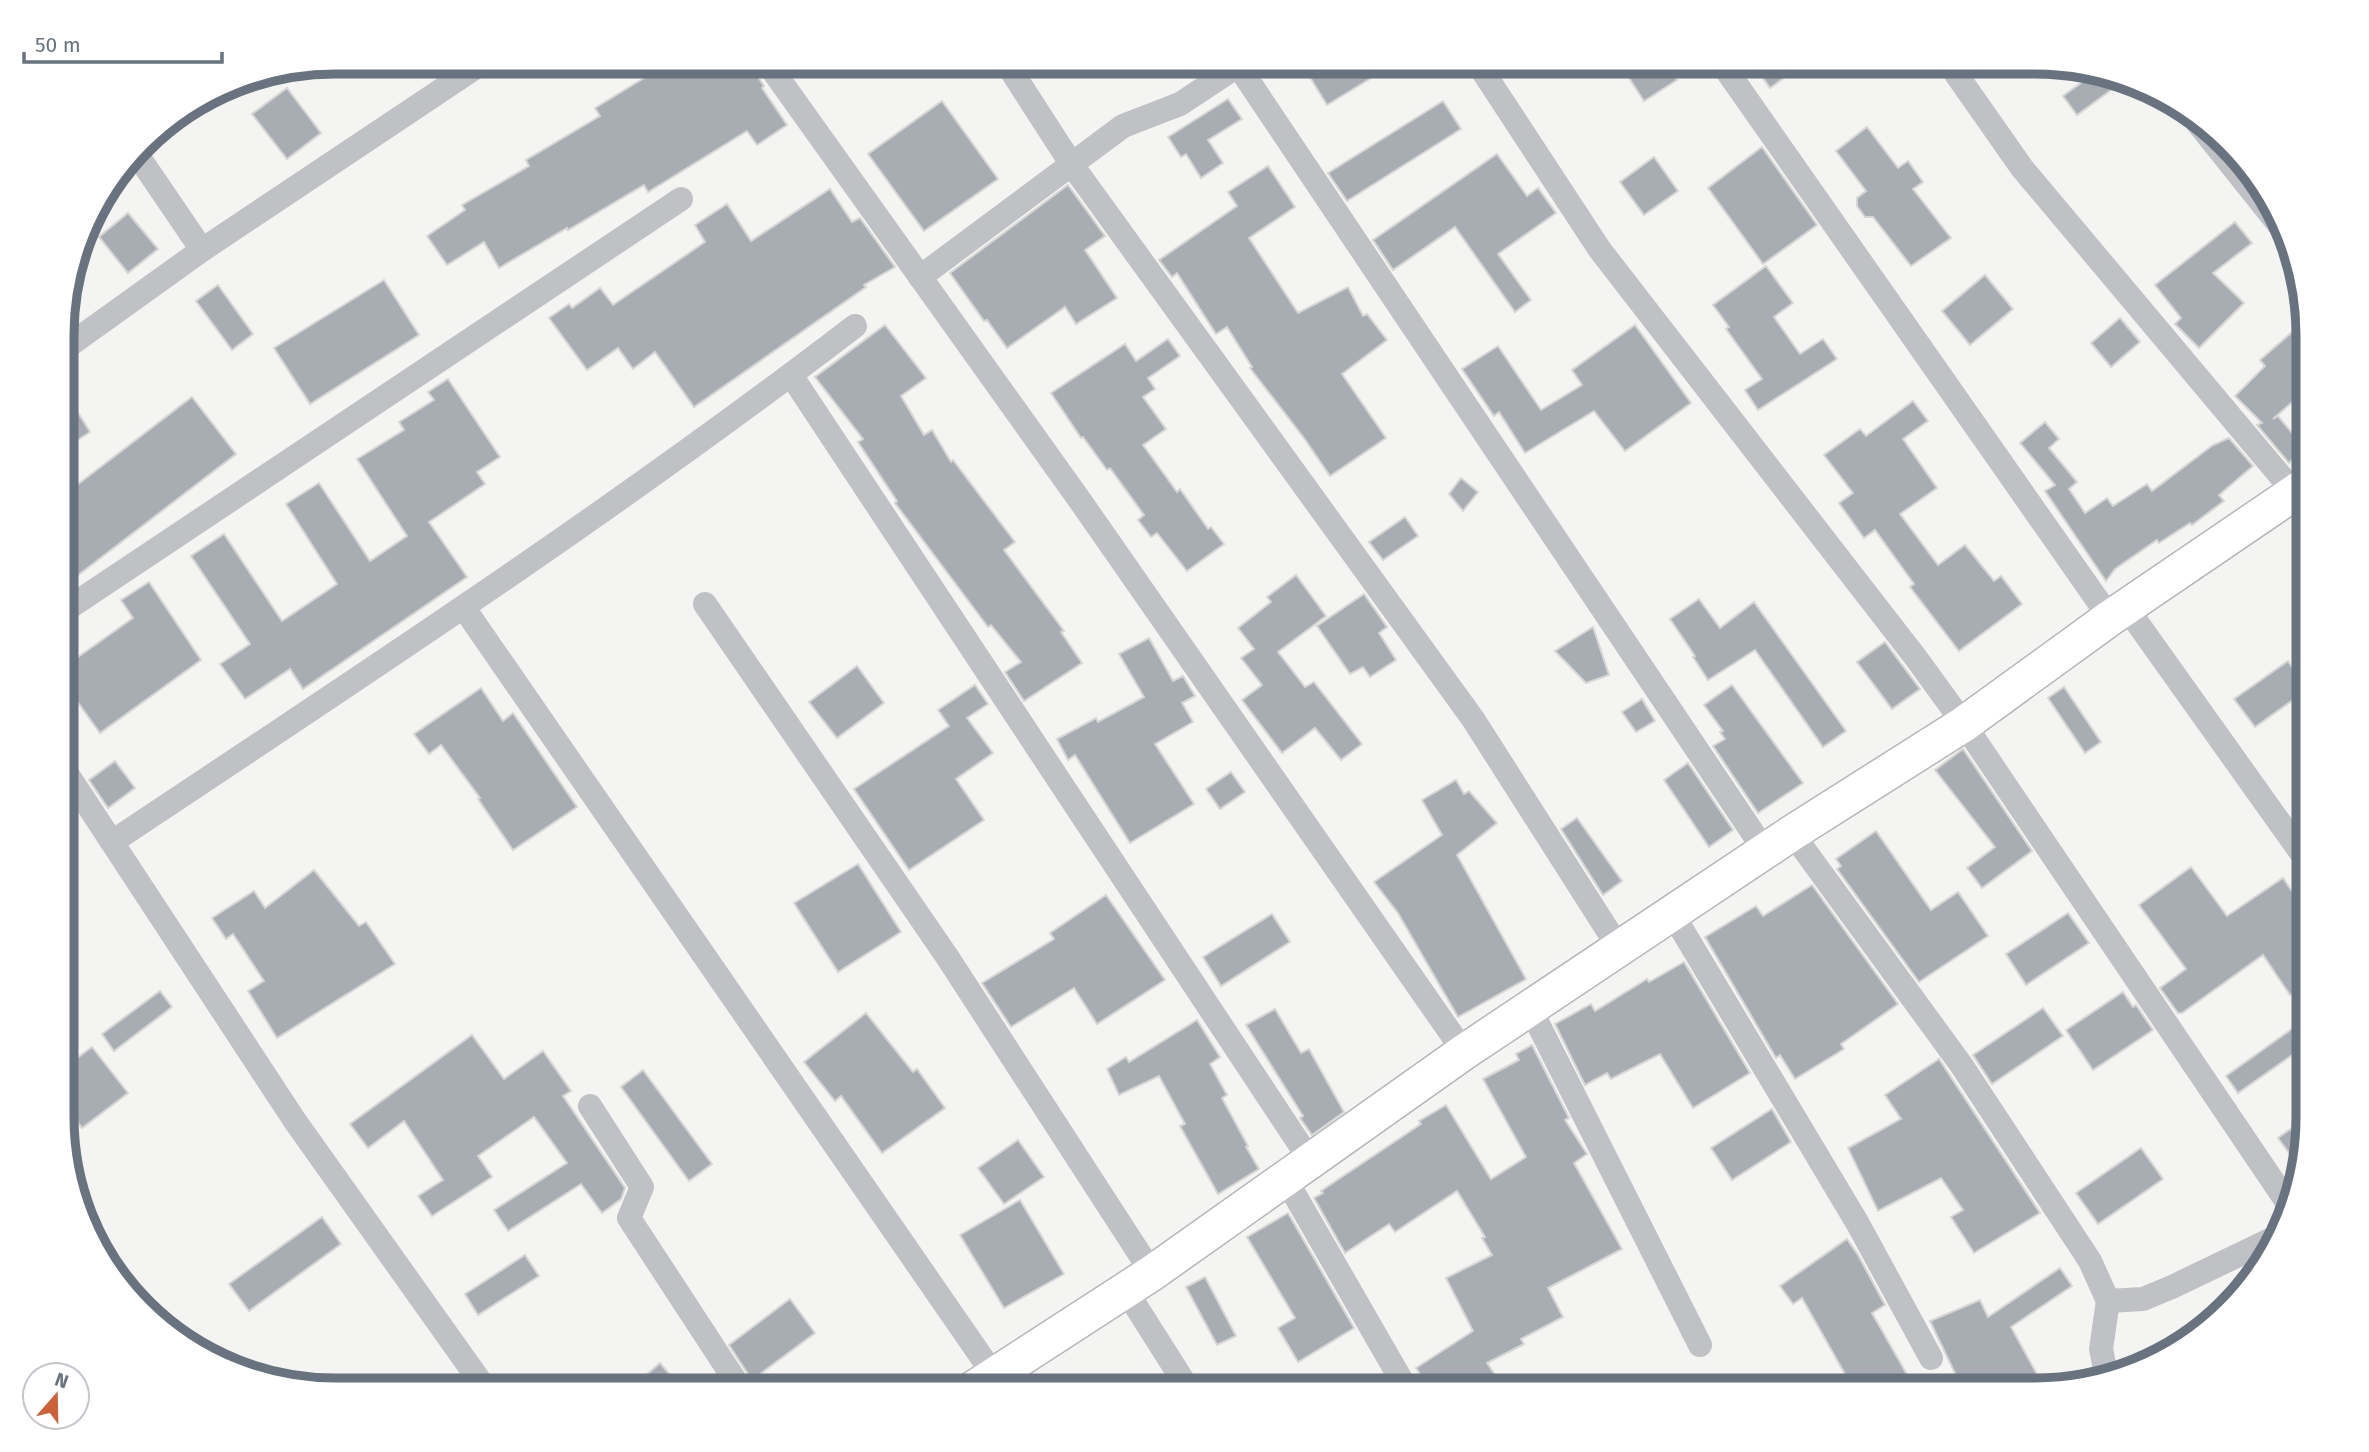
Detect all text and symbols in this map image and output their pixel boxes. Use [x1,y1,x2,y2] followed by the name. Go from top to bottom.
[24,21,222,65] scale bar
[35,32,81,58] text: 50 m
[21,1361,91,1431] north arrow
[52,1368,72,1393] text: N

